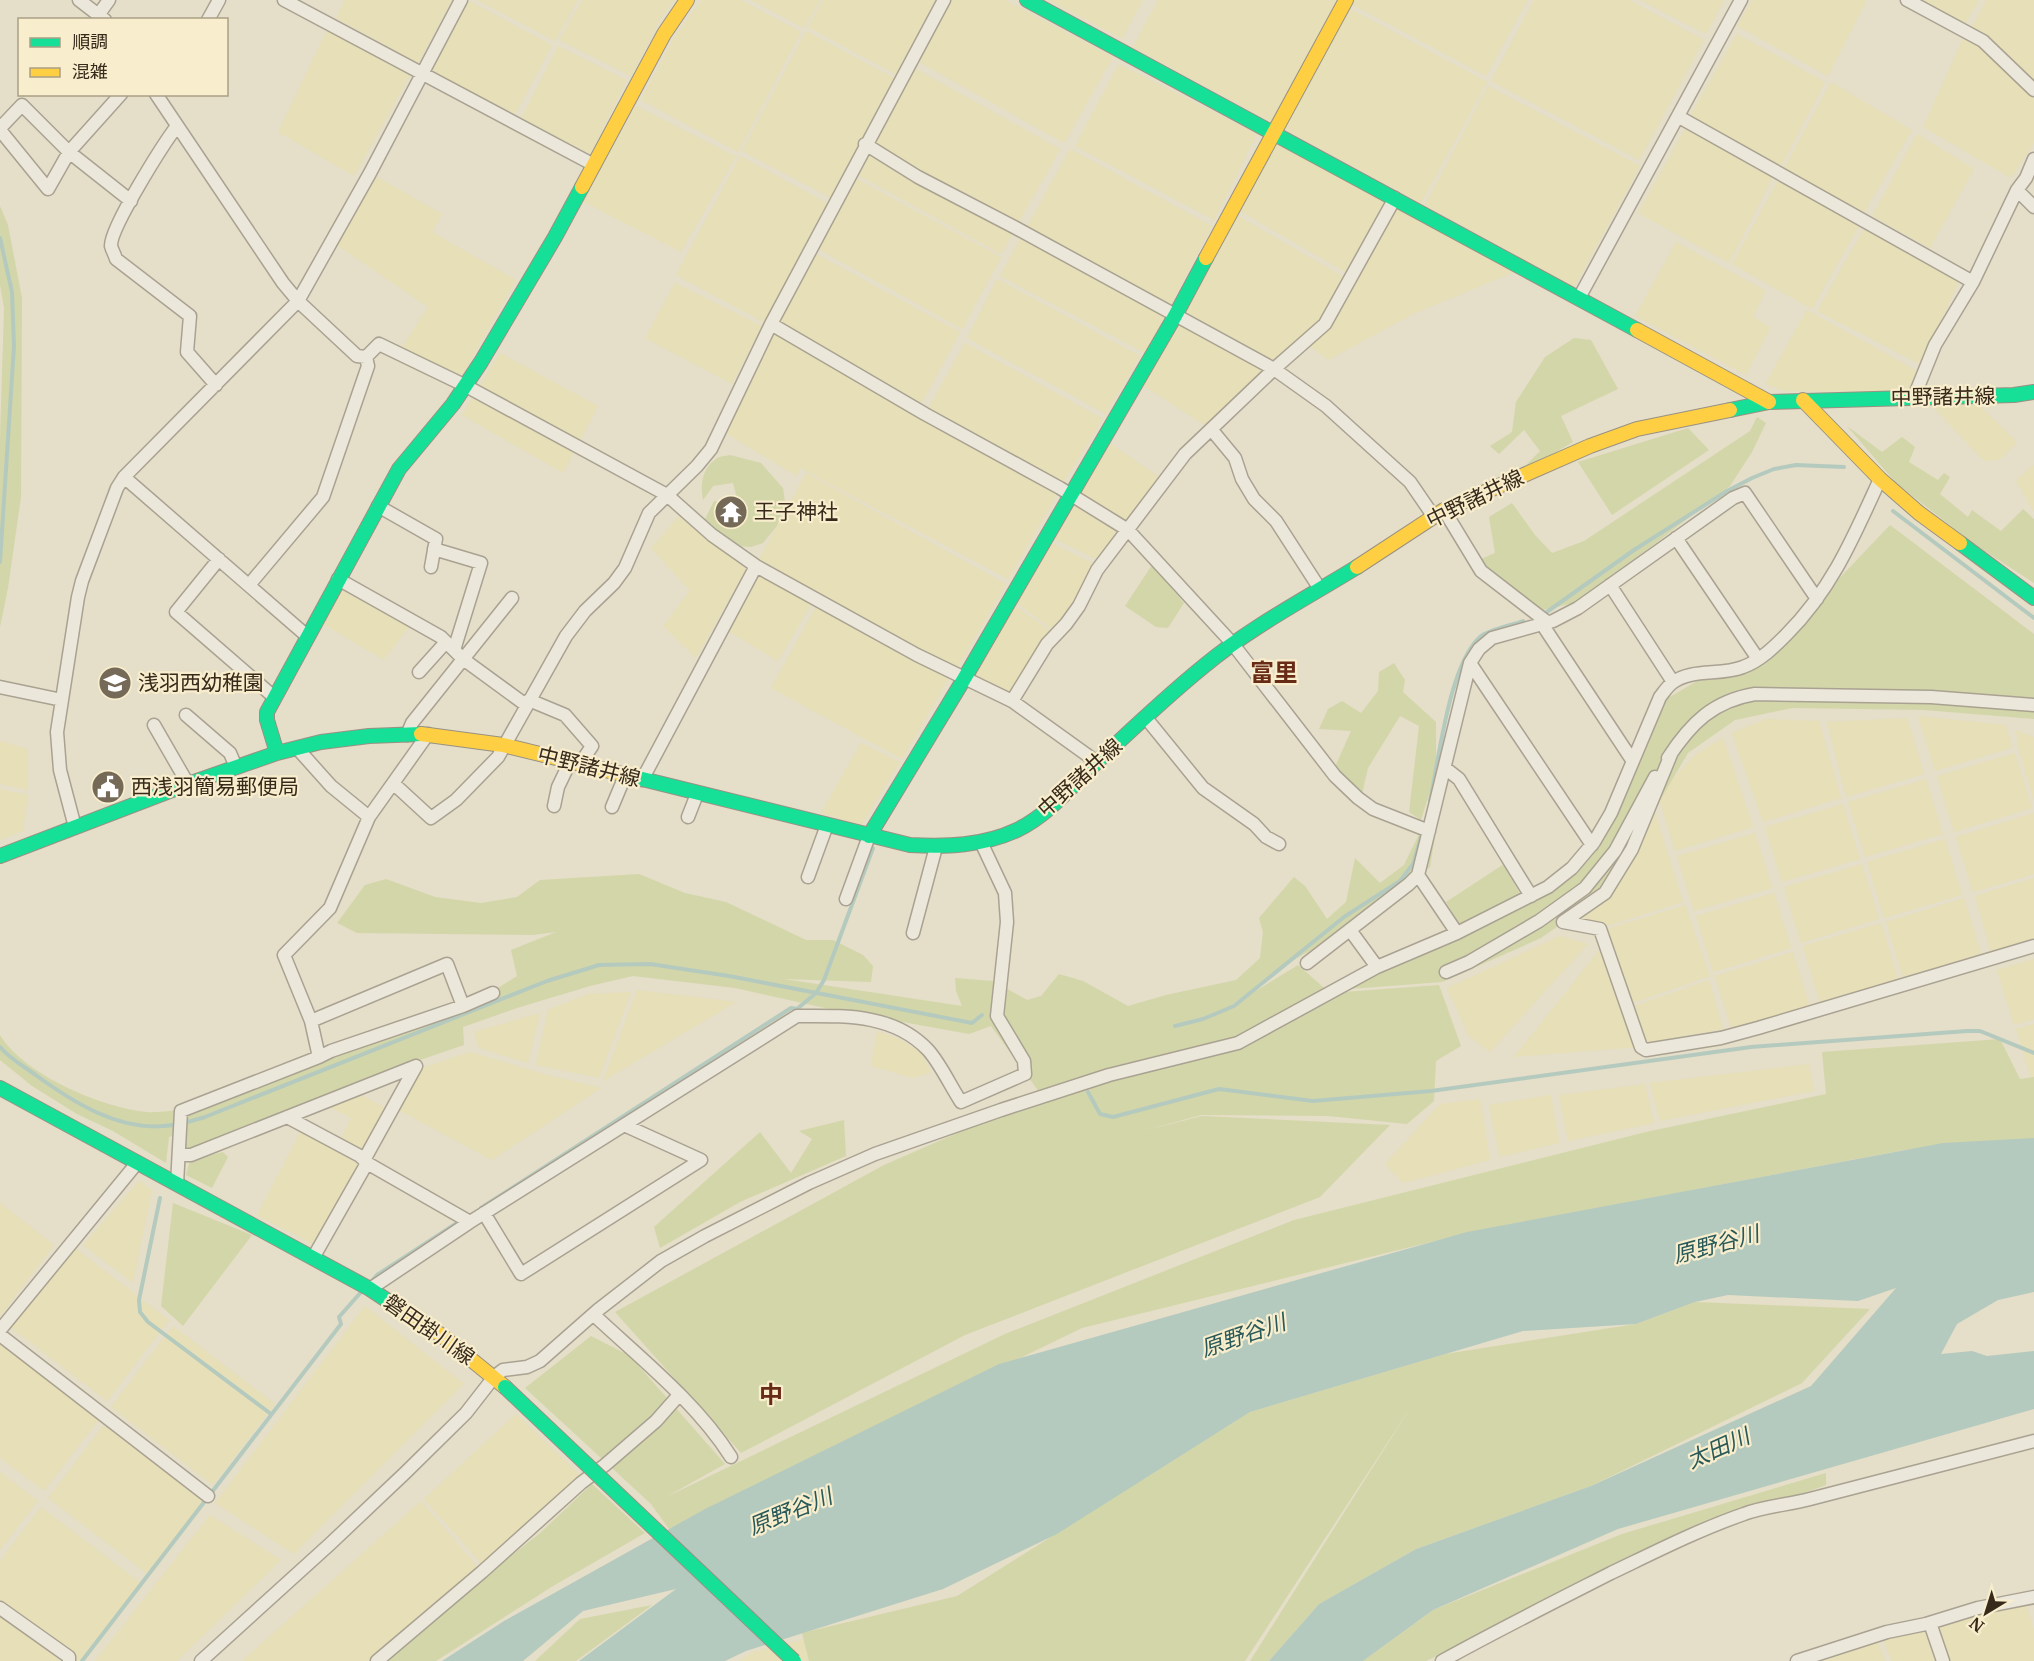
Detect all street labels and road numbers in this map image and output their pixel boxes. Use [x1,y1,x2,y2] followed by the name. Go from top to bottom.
[1890,382,1996,411] street label: 中野諸井線
[1422,463,1528,534] street label: 中野諸井線
[1032,732,1128,823] street label: 中野諸井線
[535,741,643,792] street label: 中野諸井線
[379,1288,480,1371] street label: 磐田掛川線

